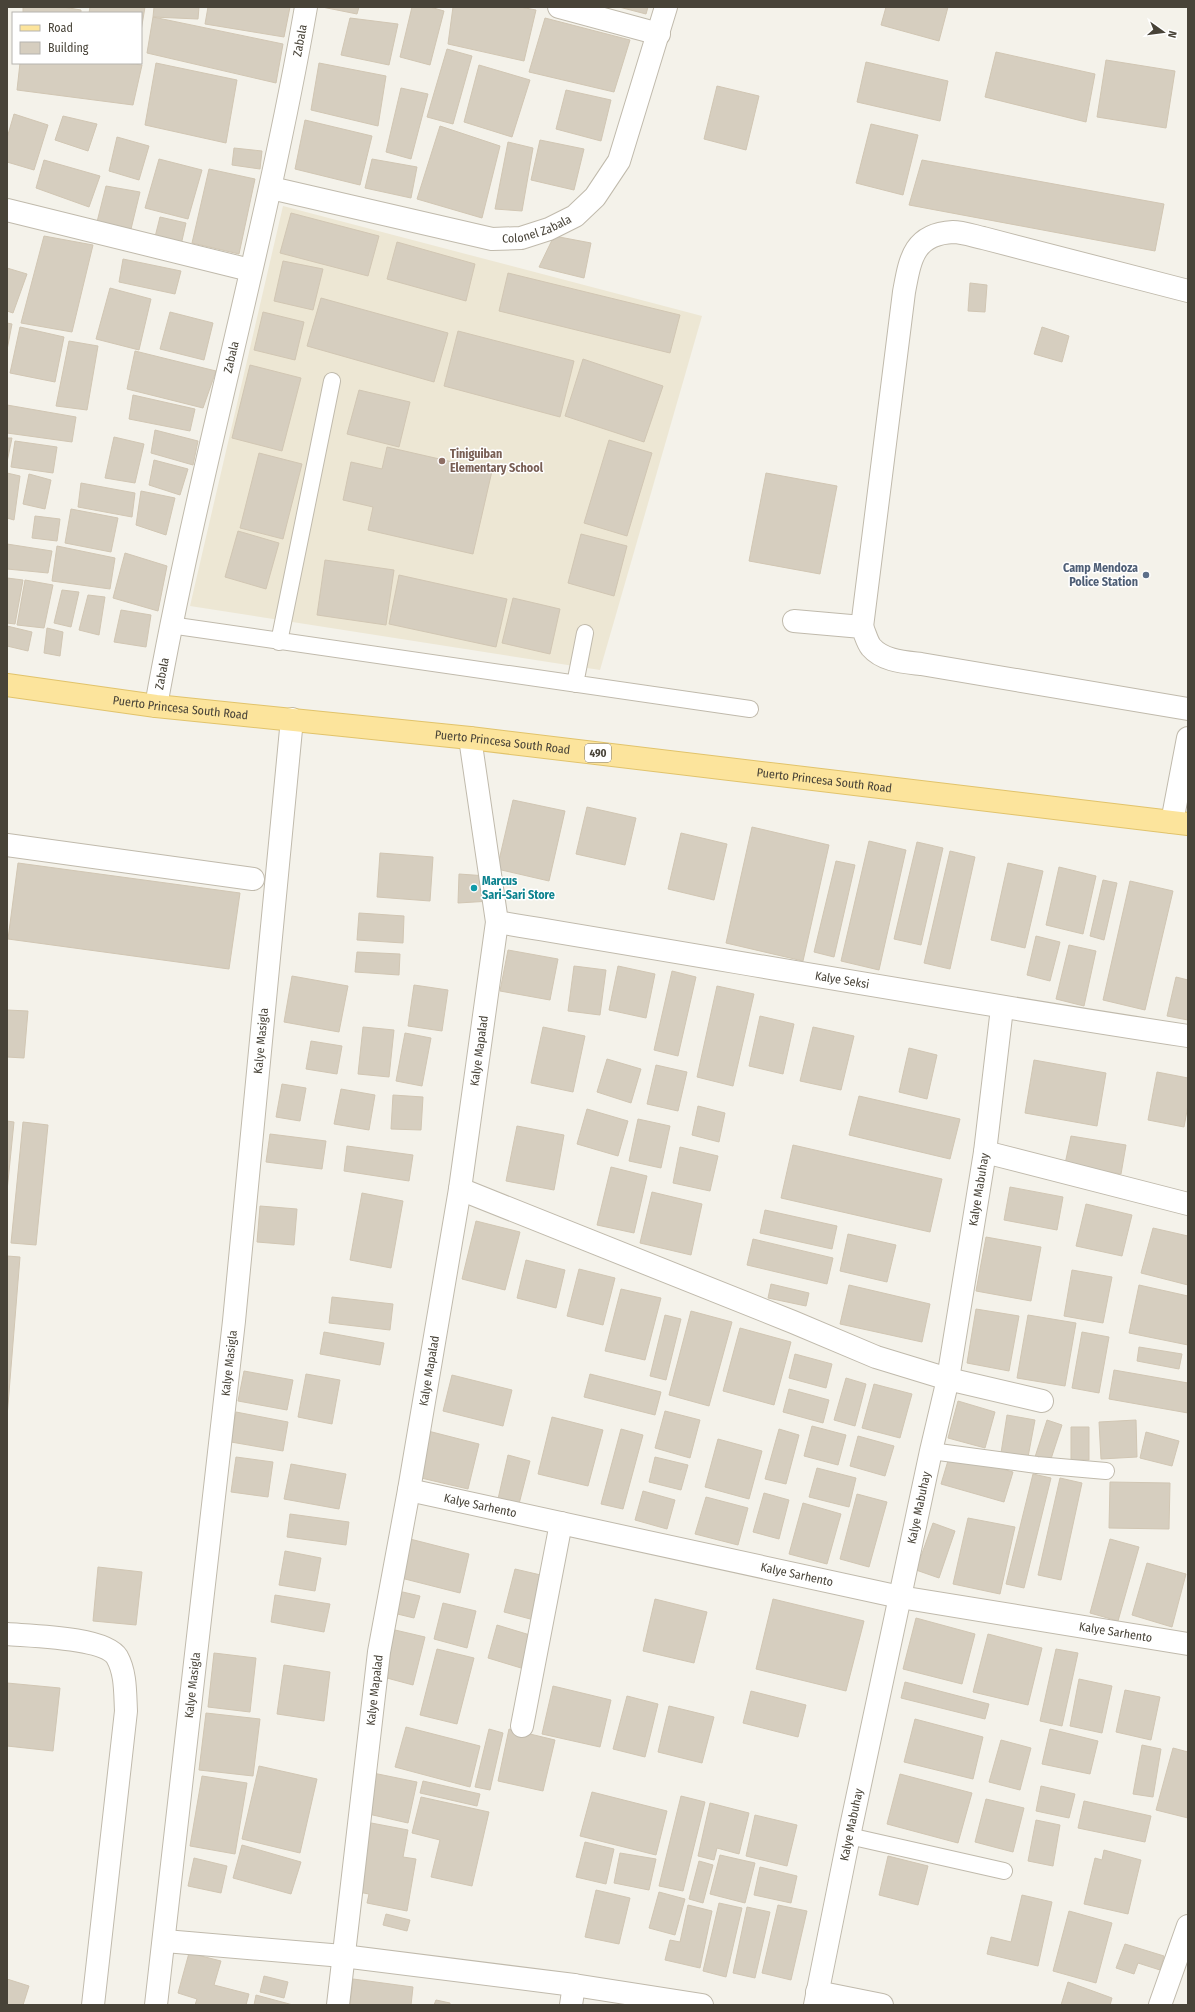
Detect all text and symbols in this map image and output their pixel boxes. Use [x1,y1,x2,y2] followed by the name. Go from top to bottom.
[12,12,142,64] legend
[1143,12,1183,52] north arrow
[48,21,73,35] text: Road
[290,23,310,58] street label: Zabala
[1165,30,1179,39] text: N
[48,41,89,55] text: Building
[502,212,574,246] street label: Colonel Zabala
[221,340,242,374] street label: Zabala
[450,447,544,475] place label: Tiniguiban Elementary School
[437,456,447,466] marker: Tiniguiban Elementary School
[1063,561,1138,589] place label: Camp Mendoza Police Station
[1141,570,1151,580] marker: Camp Mendoza Police Station
[152,656,172,691] street label: Zabala
[112,693,249,722] street label: Puerto Princesa South Road
[434,727,571,757] street label: Puerto Princesa South Road
[585,744,611,762] road number: 490
[756,765,893,795] street label: Puerto Princesa South Road
[482,874,555,902] place label: Marcus Sari-Sari Store
[469,883,479,893] marker: Marcus Sari-Sari Store
[814,969,870,992] street label: Kalye Seksi
[251,1007,271,1074] street label: Kalye Masigla
[467,1015,491,1087] street label: Kalye Mapalad
[966,1151,992,1227] street label: Kalye Mabuhay
[218,1329,240,1397] street label: Kalye Masigla
[416,1335,442,1407] street label: Kalye Mapalad
[904,1470,934,1545] street label: Kalye Mabuhay
[443,1491,518,1520] street label: Kalye Sarhento
[759,1560,834,1589] street label: Kalye Sarhento
[1078,1619,1153,1645] street label: Kalye Sarhento
[182,1651,203,1719] street label: Kalye Masigla
[364,1654,386,1726] street label: Kalye Mapalad
[837,1787,866,1862] street label: Kalye Mabuhay

